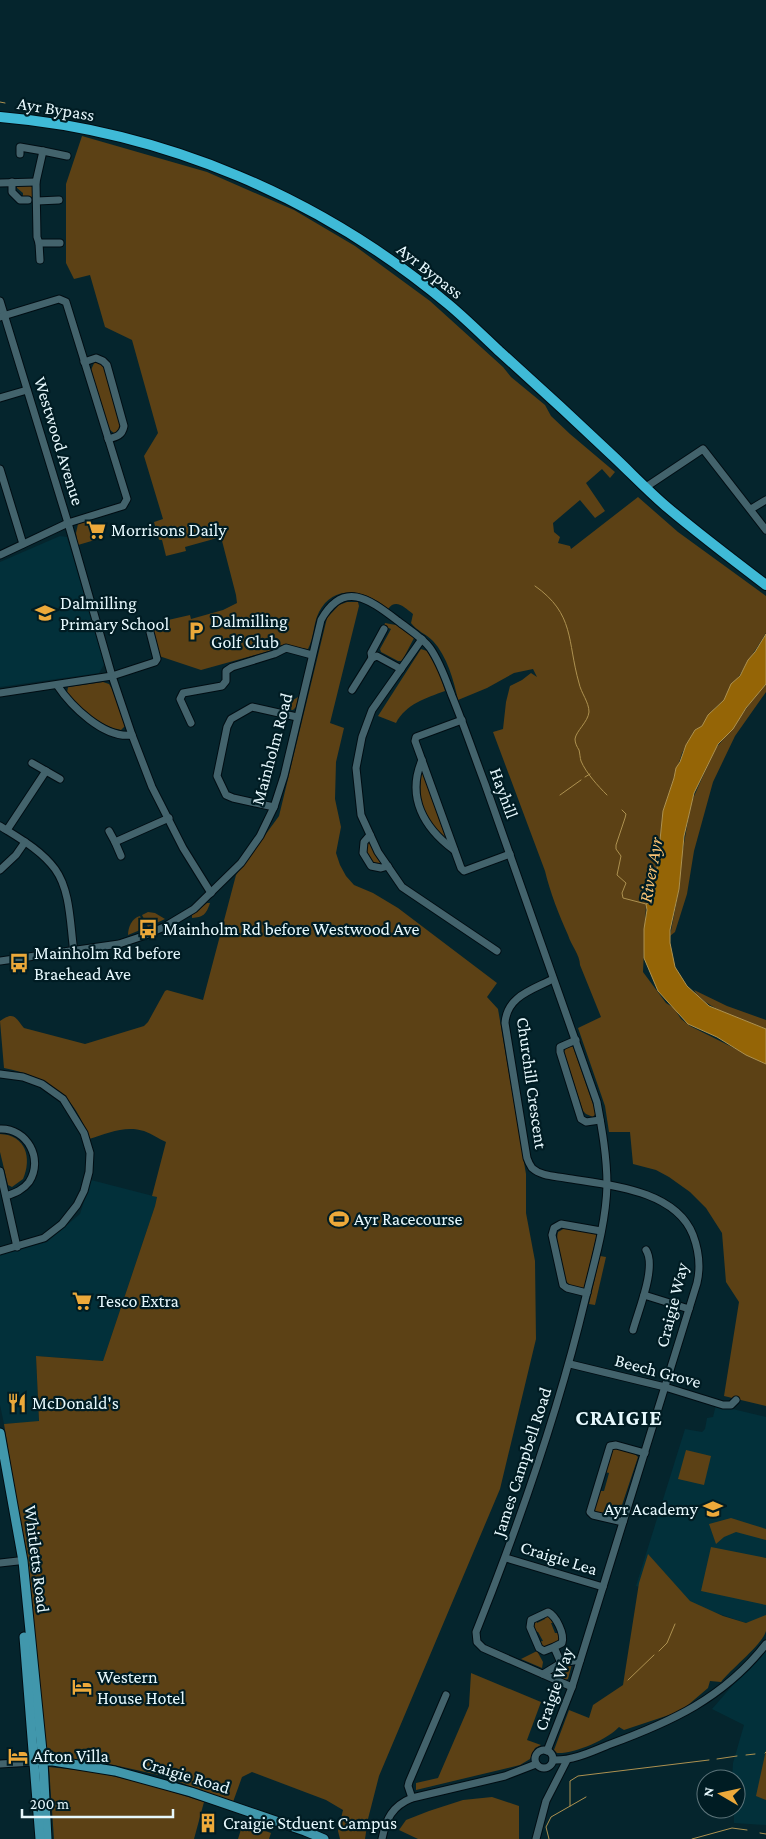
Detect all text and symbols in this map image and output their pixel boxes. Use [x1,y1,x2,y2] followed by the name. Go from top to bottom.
[16,93,96,125] street label: Ayr Bypass
[393,239,467,303] street label: Ayr Bypass
[30,374,88,508] street label: Westwood Avenue
[85,519,107,541] supermarket icon: Morrisons Daily
[111,520,227,540] place label: Morrisons Daily
[60,593,169,634] place label: Dalmilling Primary School
[34,602,56,624] school or university icon: Dalmilling Primary School
[211,611,288,652] place label: Dalmilling Golf Club
[185,620,207,642] parking icon: Dalmilling Golf Club
[247,690,297,807] street label: Mainholm Road
[486,765,522,821] street label: Hayhill
[634,835,667,904] water label: River Ayr
[137,918,159,940] bus stop icon: Mainholm Rd before Westwood Ave
[163,919,419,939] place label: Mainholm Rd before Westwood Ave
[34,943,181,984] place label: Mainholm Rd before Braehead Ave
[8,952,30,974] bus stop icon: Mainholm Rd before Braehead Ave
[513,1016,551,1151] street label: Churchill Crescent
[328,1208,350,1230] sports icon: Ayr Racecourse
[354,1209,463,1229] place label: Ayr Racecourse
[652,1260,692,1349] street label: Craigie Way
[71,1290,93,1312] supermarket icon: Tesco Extra
[97,1291,179,1311] place label: Tesco Extra
[613,1350,703,1392] street label: Beech Grove
[488,1384,556,1541] street label: James Campbell Road
[6,1392,28,1414] restaurant icon: McDonald's
[32,1393,119,1413] place label: McDonald's
[575,1405,663,1430] district label: CRAIGIE
[702,1498,724,1520] school or university icon: Ayr Academy
[604,1499,699,1519] place label: Ayr Academy
[20,1504,54,1614] street label: Whitletts Road
[518,1537,600,1579] street label: Craigie Lea
[530,1644,578,1733] street label: Craigie Way
[97,1667,185,1708] place label: Western House Hotel
[71,1676,93,1698] hotel icon: Western House Hotel
[7,1745,29,1767] hotel icon: Afton Villa
[33,1746,109,1766] place label: Afton Villa
[140,1752,233,1798] street label: Craigie Road
[696,1769,746,1819] north arrow
[22,1786,174,1818] scale bar
[700,1786,717,1798] text: N
[30,1796,69,1812] text: 200 m
[197,1812,219,1834] building icon: Craigie Stduent Campus
[223,1813,397,1833] place label: Craigie Stduent Campus

